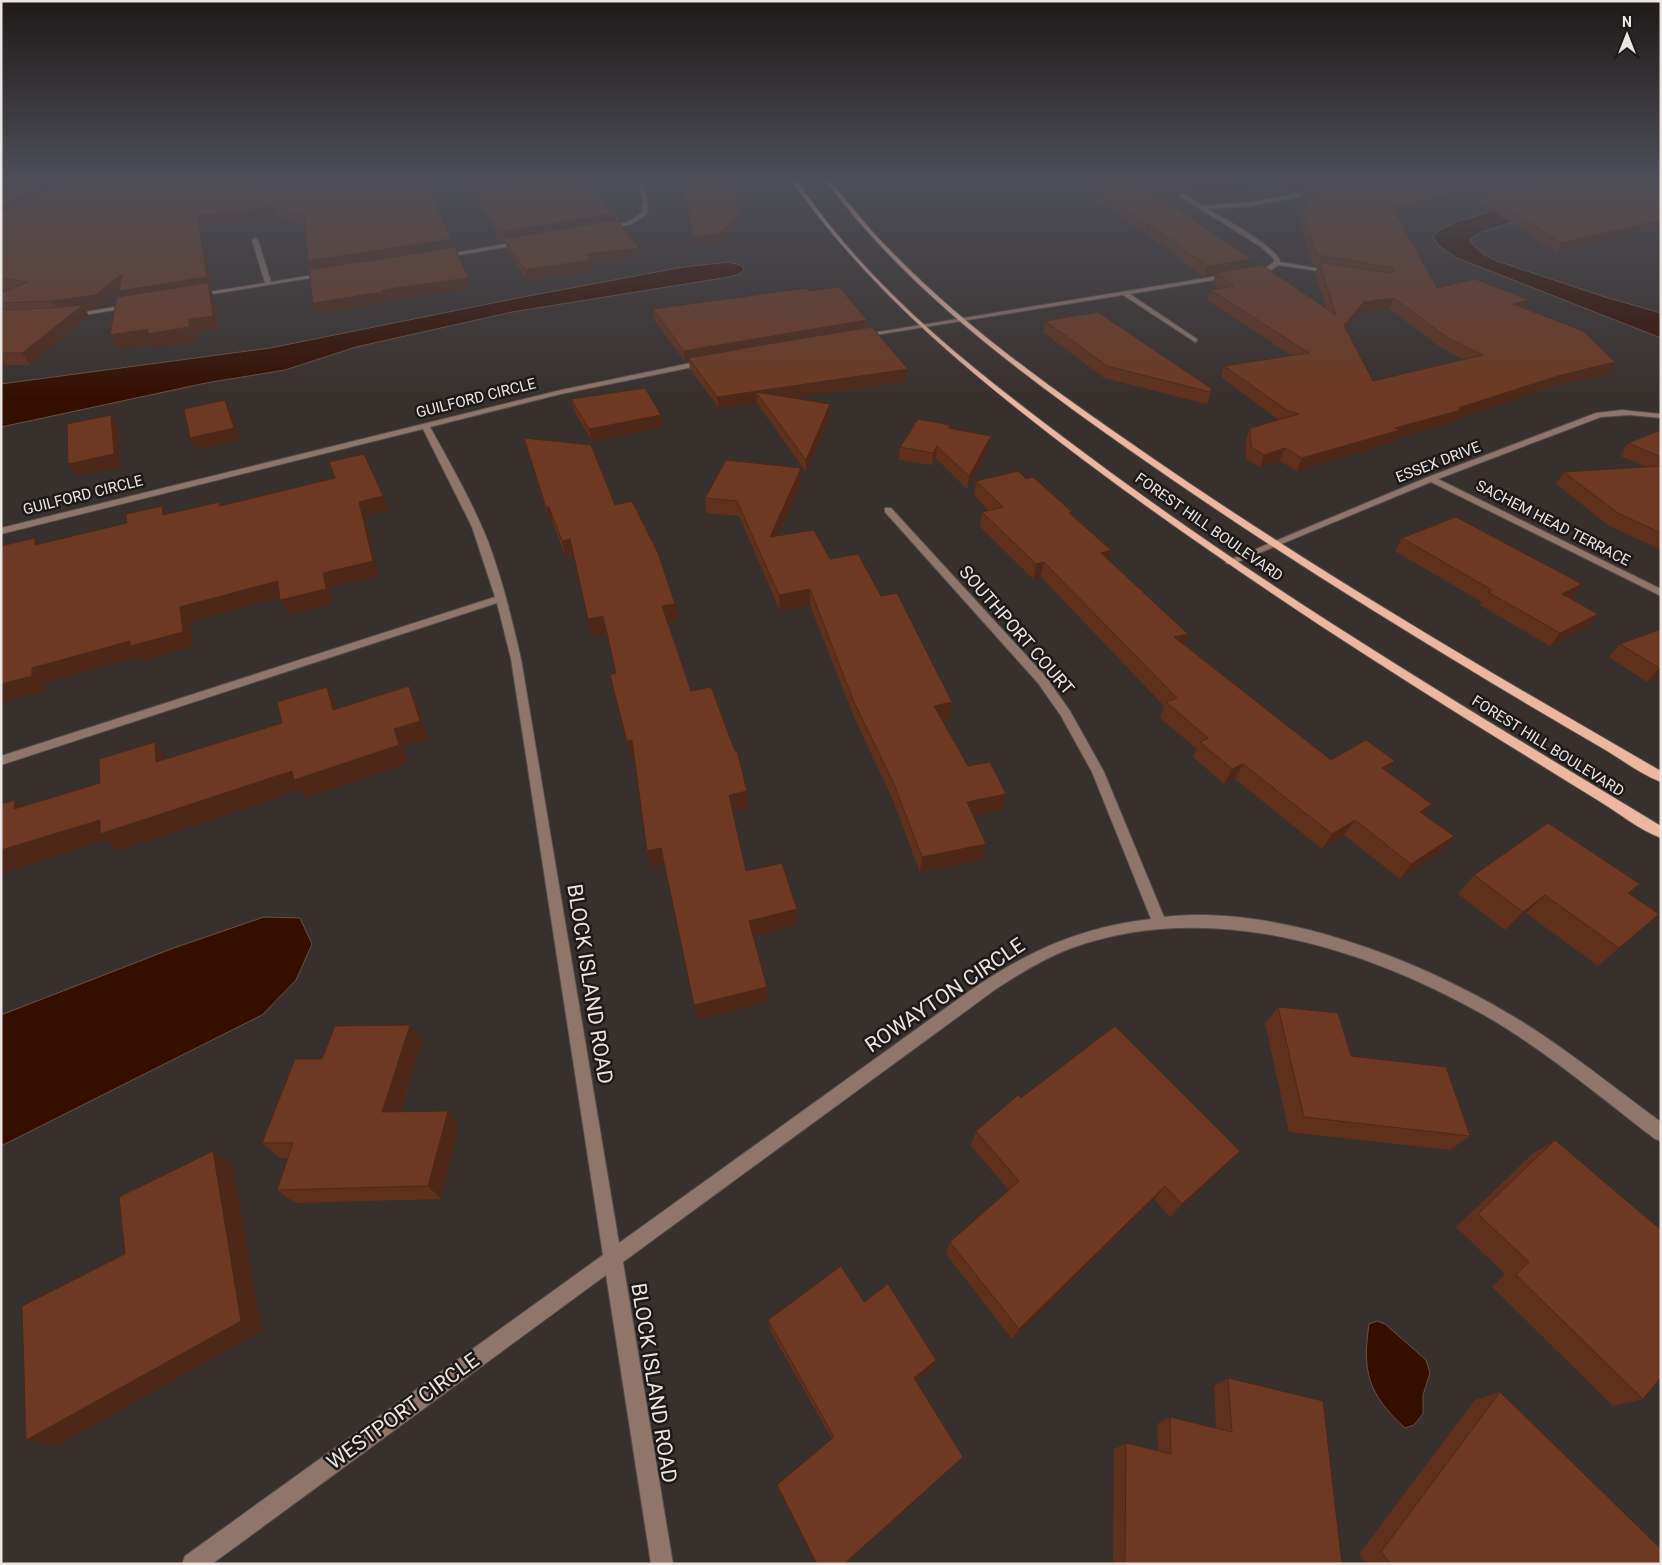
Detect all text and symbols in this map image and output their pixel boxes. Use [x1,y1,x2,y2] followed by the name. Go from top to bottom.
[1602,10,1652,60] north arrow
[1622,14,1632,30] text: N
[414,374,538,422] street label: GUILFORD CIRCLE
[1393,437,1483,486] street label: ESSEX DRIVE
[1132,469,1286,585] street label: FOREST HILL BOULEVARD
[21,471,145,519] street label: GUILFORD CIRCLE
[1473,476,1634,570] street label: SACHEM HEAD TERRACE
[955,561,1079,699] street label: SOUTHPORT COURT
[1469,692,1627,800] street label: FOREST HILL BOULEVARD
[562,882,618,1086] street label: BLOCK ISLAND ROAD
[861,933,1029,1057] street label: ROWAYTON CIRCLE
[626,1281,682,1485] street label: BLOCK ISLAND ROAD
[322,1348,484,1474] street label: WESTPORT CIRCLE

